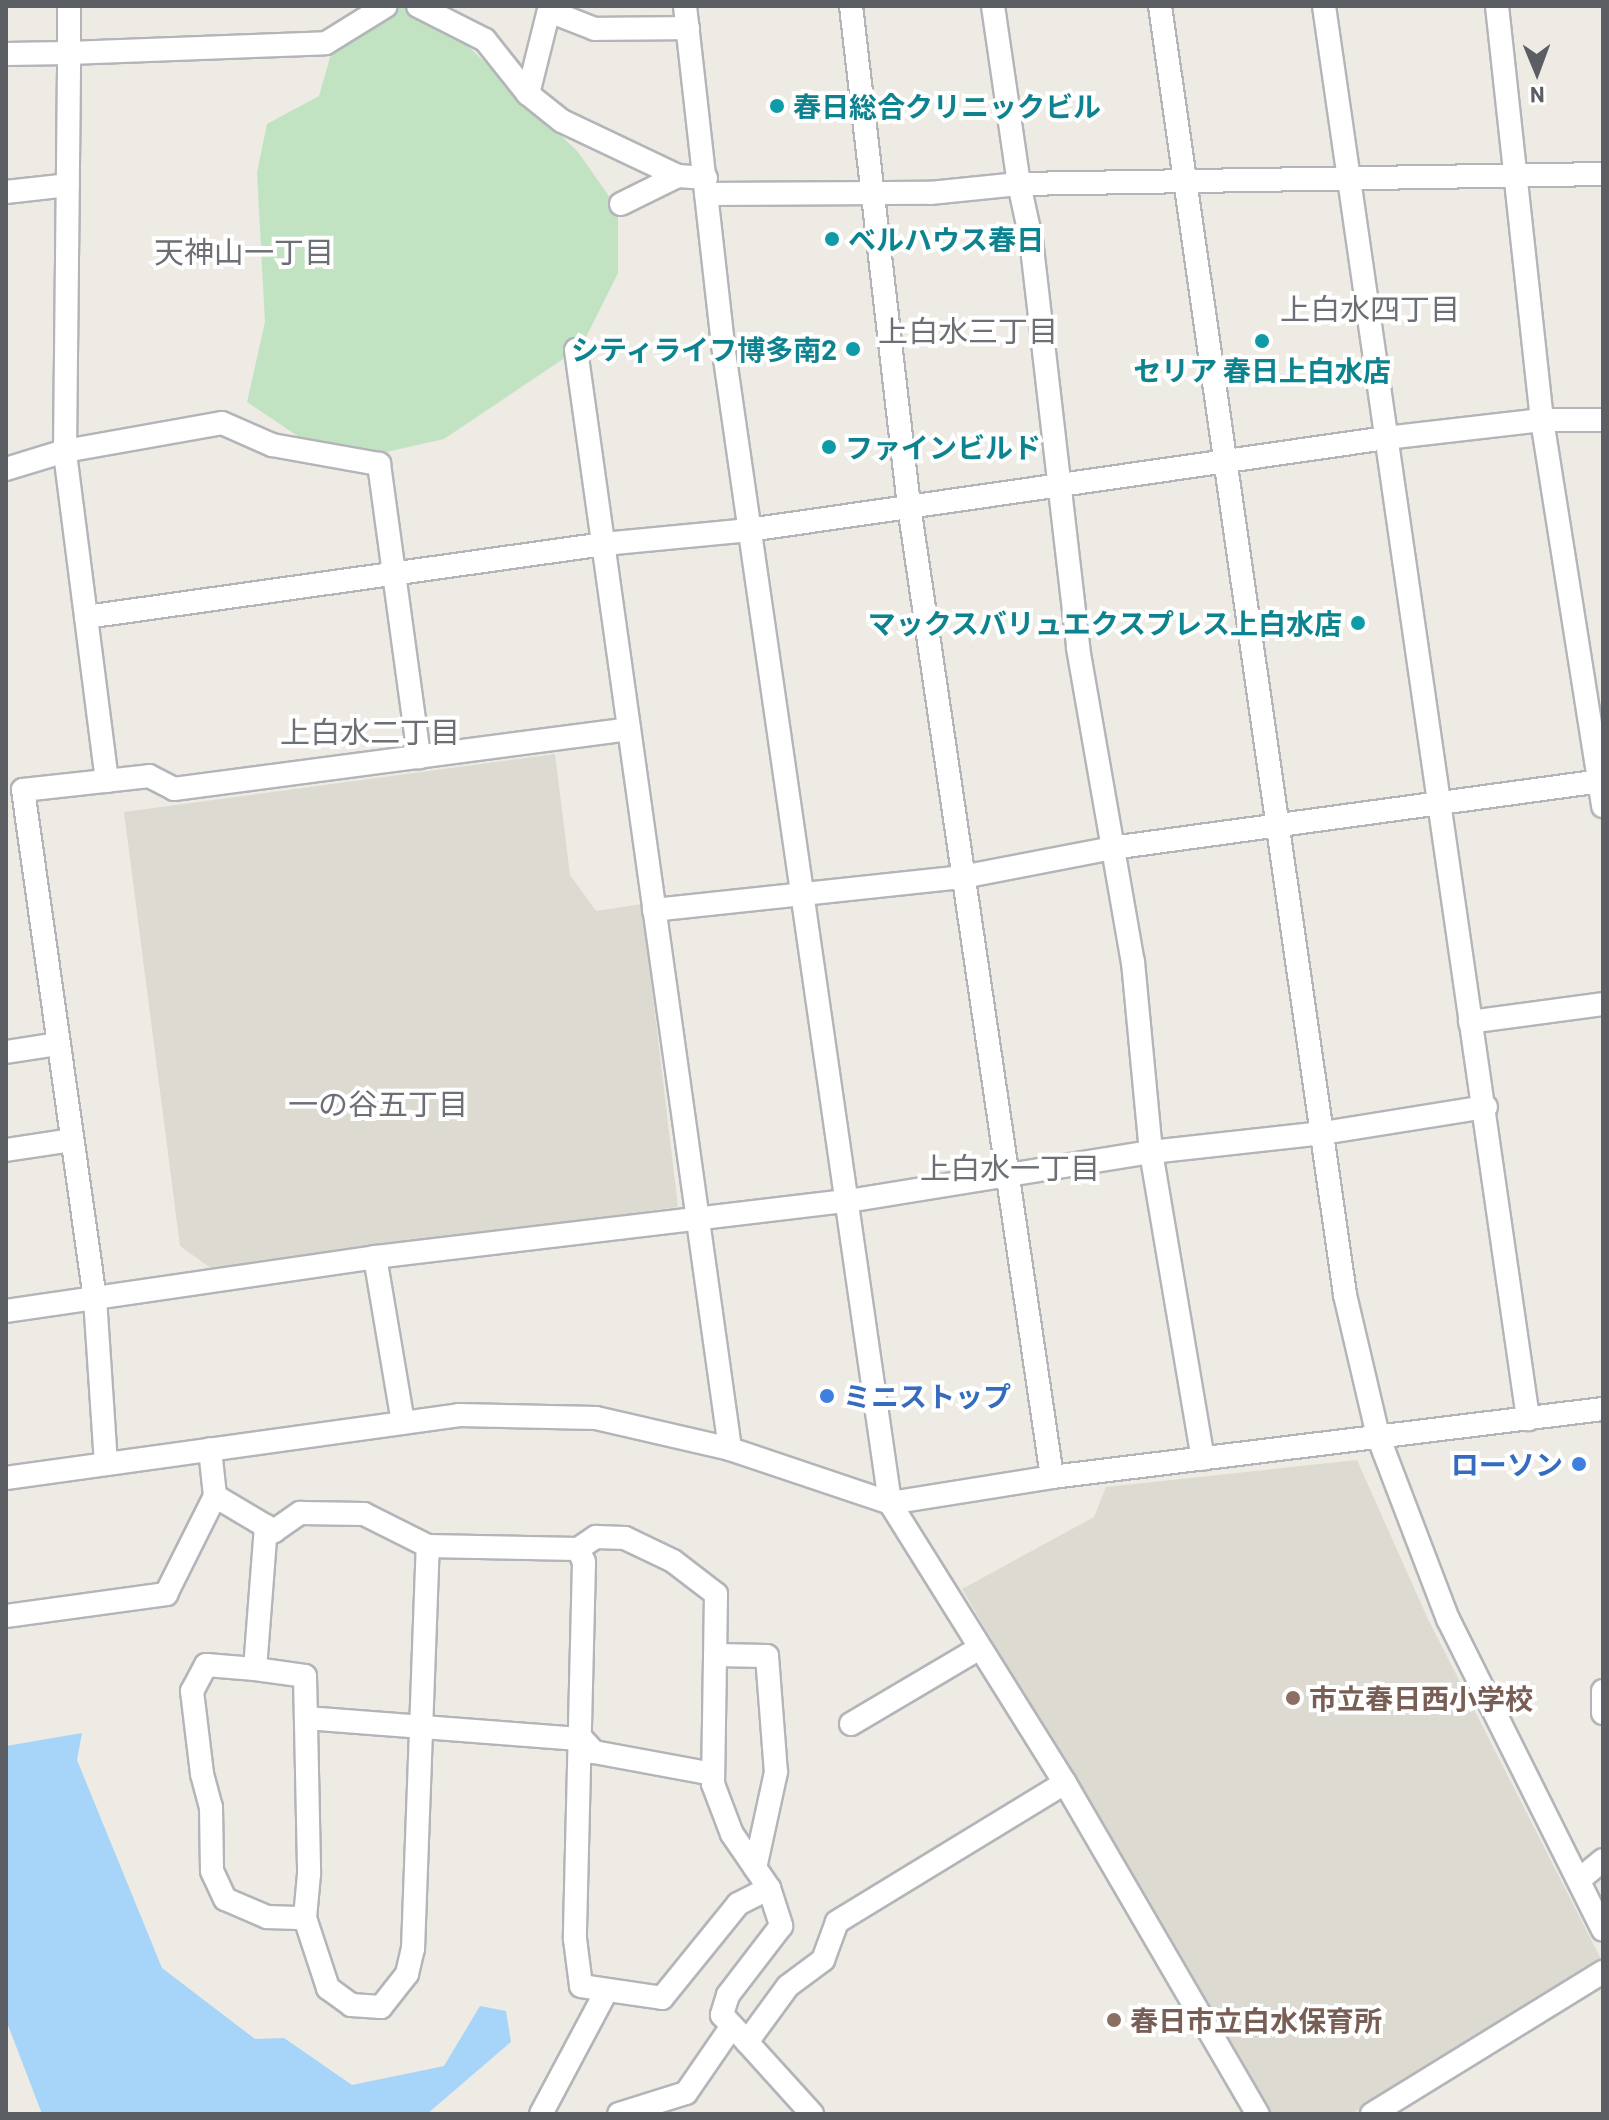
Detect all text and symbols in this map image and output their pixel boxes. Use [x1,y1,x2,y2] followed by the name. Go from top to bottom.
[1497,32,1577,112] north arrow
[1530,83,1545,109] text: N
[793,89,1101,123] place label: 春日総合クリニックビル
[768,97,786,115] marker: 春日総合クリニックビル
[848,222,1044,256] place label: ベルハウス春日
[823,230,841,248] marker: ベルハウス春日
[154,233,334,269] district label: 天神山一丁目
[1280,290,1460,326] district label: 上白水四丁目
[878,312,1058,348] district label: 上白水三丁目
[569,332,837,366] place label: シティライフ博多南2
[1253,332,1271,350] marker: セリア 春日上白水店
[844,340,862,358] marker: シティライフ博多南2
[1133,353,1391,387] place label: セリア 春日上白水店
[845,430,1041,464] place label: ファインビルド
[820,438,838,456] marker: ファインビルド
[866,606,1342,640] place label: マックスバリュエクスプレス上白水店
[1349,614,1367,632] marker: マックスバリュエクスプレス上白水店
[280,713,460,749] district label: 上白水二丁目
[288,1085,468,1121] district label: 一の谷五丁目
[920,1149,1100,1185] district label: 上白水一丁目
[843,1379,1011,1413] place label: ミニストップ
[818,1387,836,1405] marker: ミニストップ
[1451,1447,1563,1481] place label: ローソン
[1570,1455,1588,1473] marker: ローソン
[1309,1681,1533,1715] place label: 市立春日西小学校
[1284,1689,1302,1707] marker: 市立春日西小学校
[1130,2003,1382,2037] place label: 春日市立白水保育所
[1105,2011,1123,2029] marker: 春日市立白水保育所

